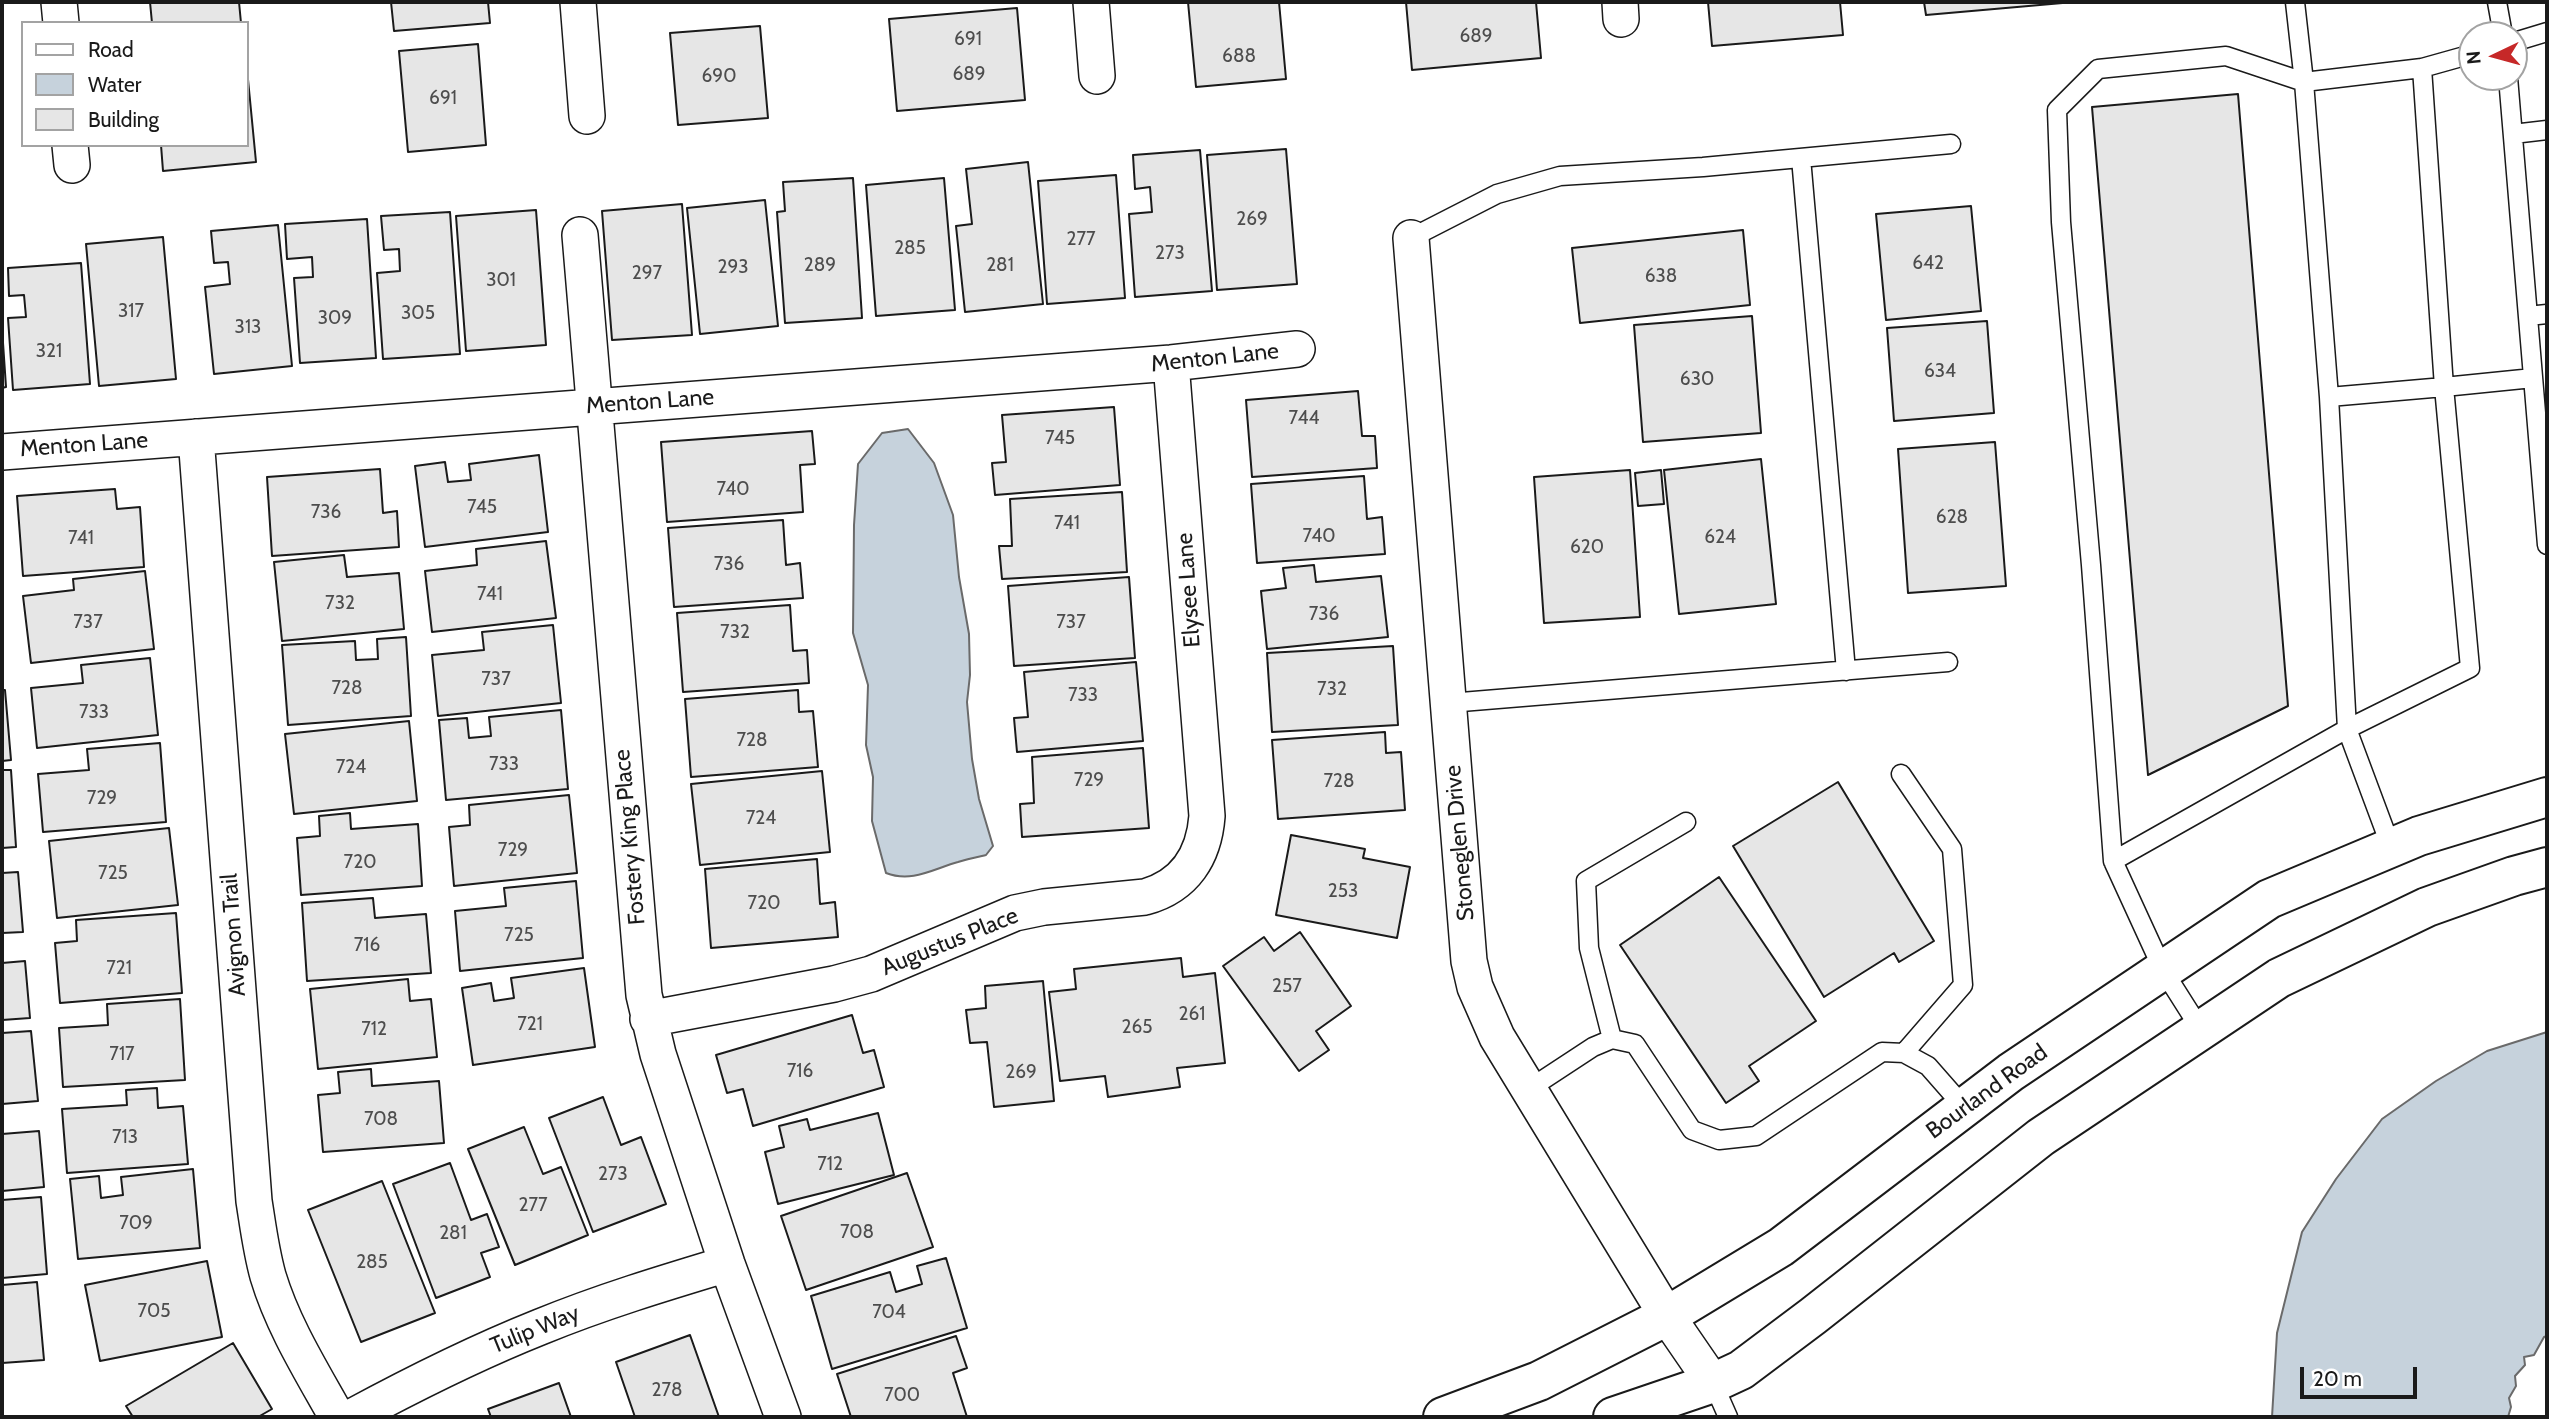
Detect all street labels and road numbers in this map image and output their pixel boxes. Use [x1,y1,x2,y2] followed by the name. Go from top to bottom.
[1150,338,1280,378] street label: Menton Lane
[585,384,715,420] street label: Menton Lane
[19,427,149,463] street label: Menton Lane
[1171,532,1207,648] street label: Elysee Lane
[609,748,651,926] street label: Fostery King Place
[1439,764,1481,922] street label: Stoneglen Drive
[216,873,252,997] street label: Avignon Trail
[878,902,1022,982] street label: Augustus Place
[1921,1039,2053,1145] street label: Bourland Road
[486,1300,584,1360] street label: Tulip Way

